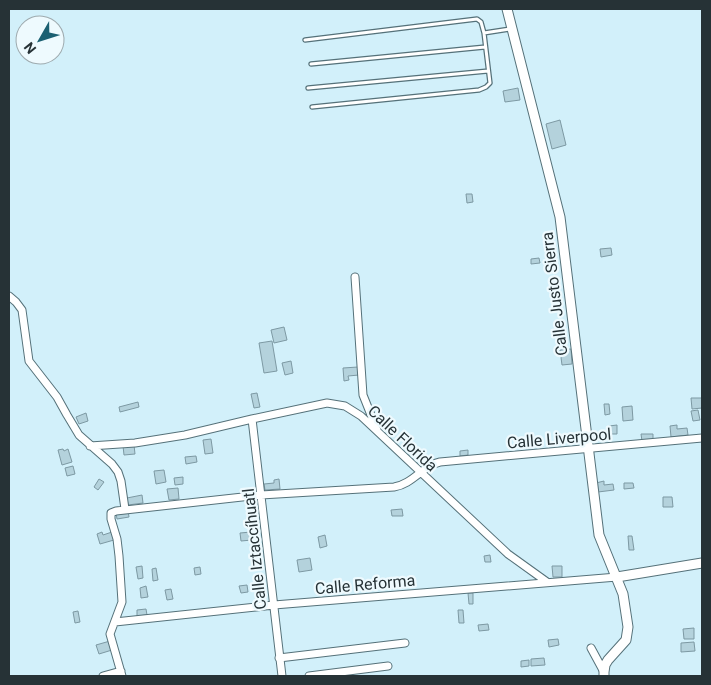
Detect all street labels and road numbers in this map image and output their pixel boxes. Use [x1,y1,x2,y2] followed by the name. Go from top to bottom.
[537,231,572,357] street label: Calle Justo Sierra
[364,401,441,475] street label: Calle Florida
[506,424,612,453] street label: Calle Liverpool
[239,487,270,610] street label: Calle Iztaccíhuatl
[314,571,416,598] street label: Calle Reforma

